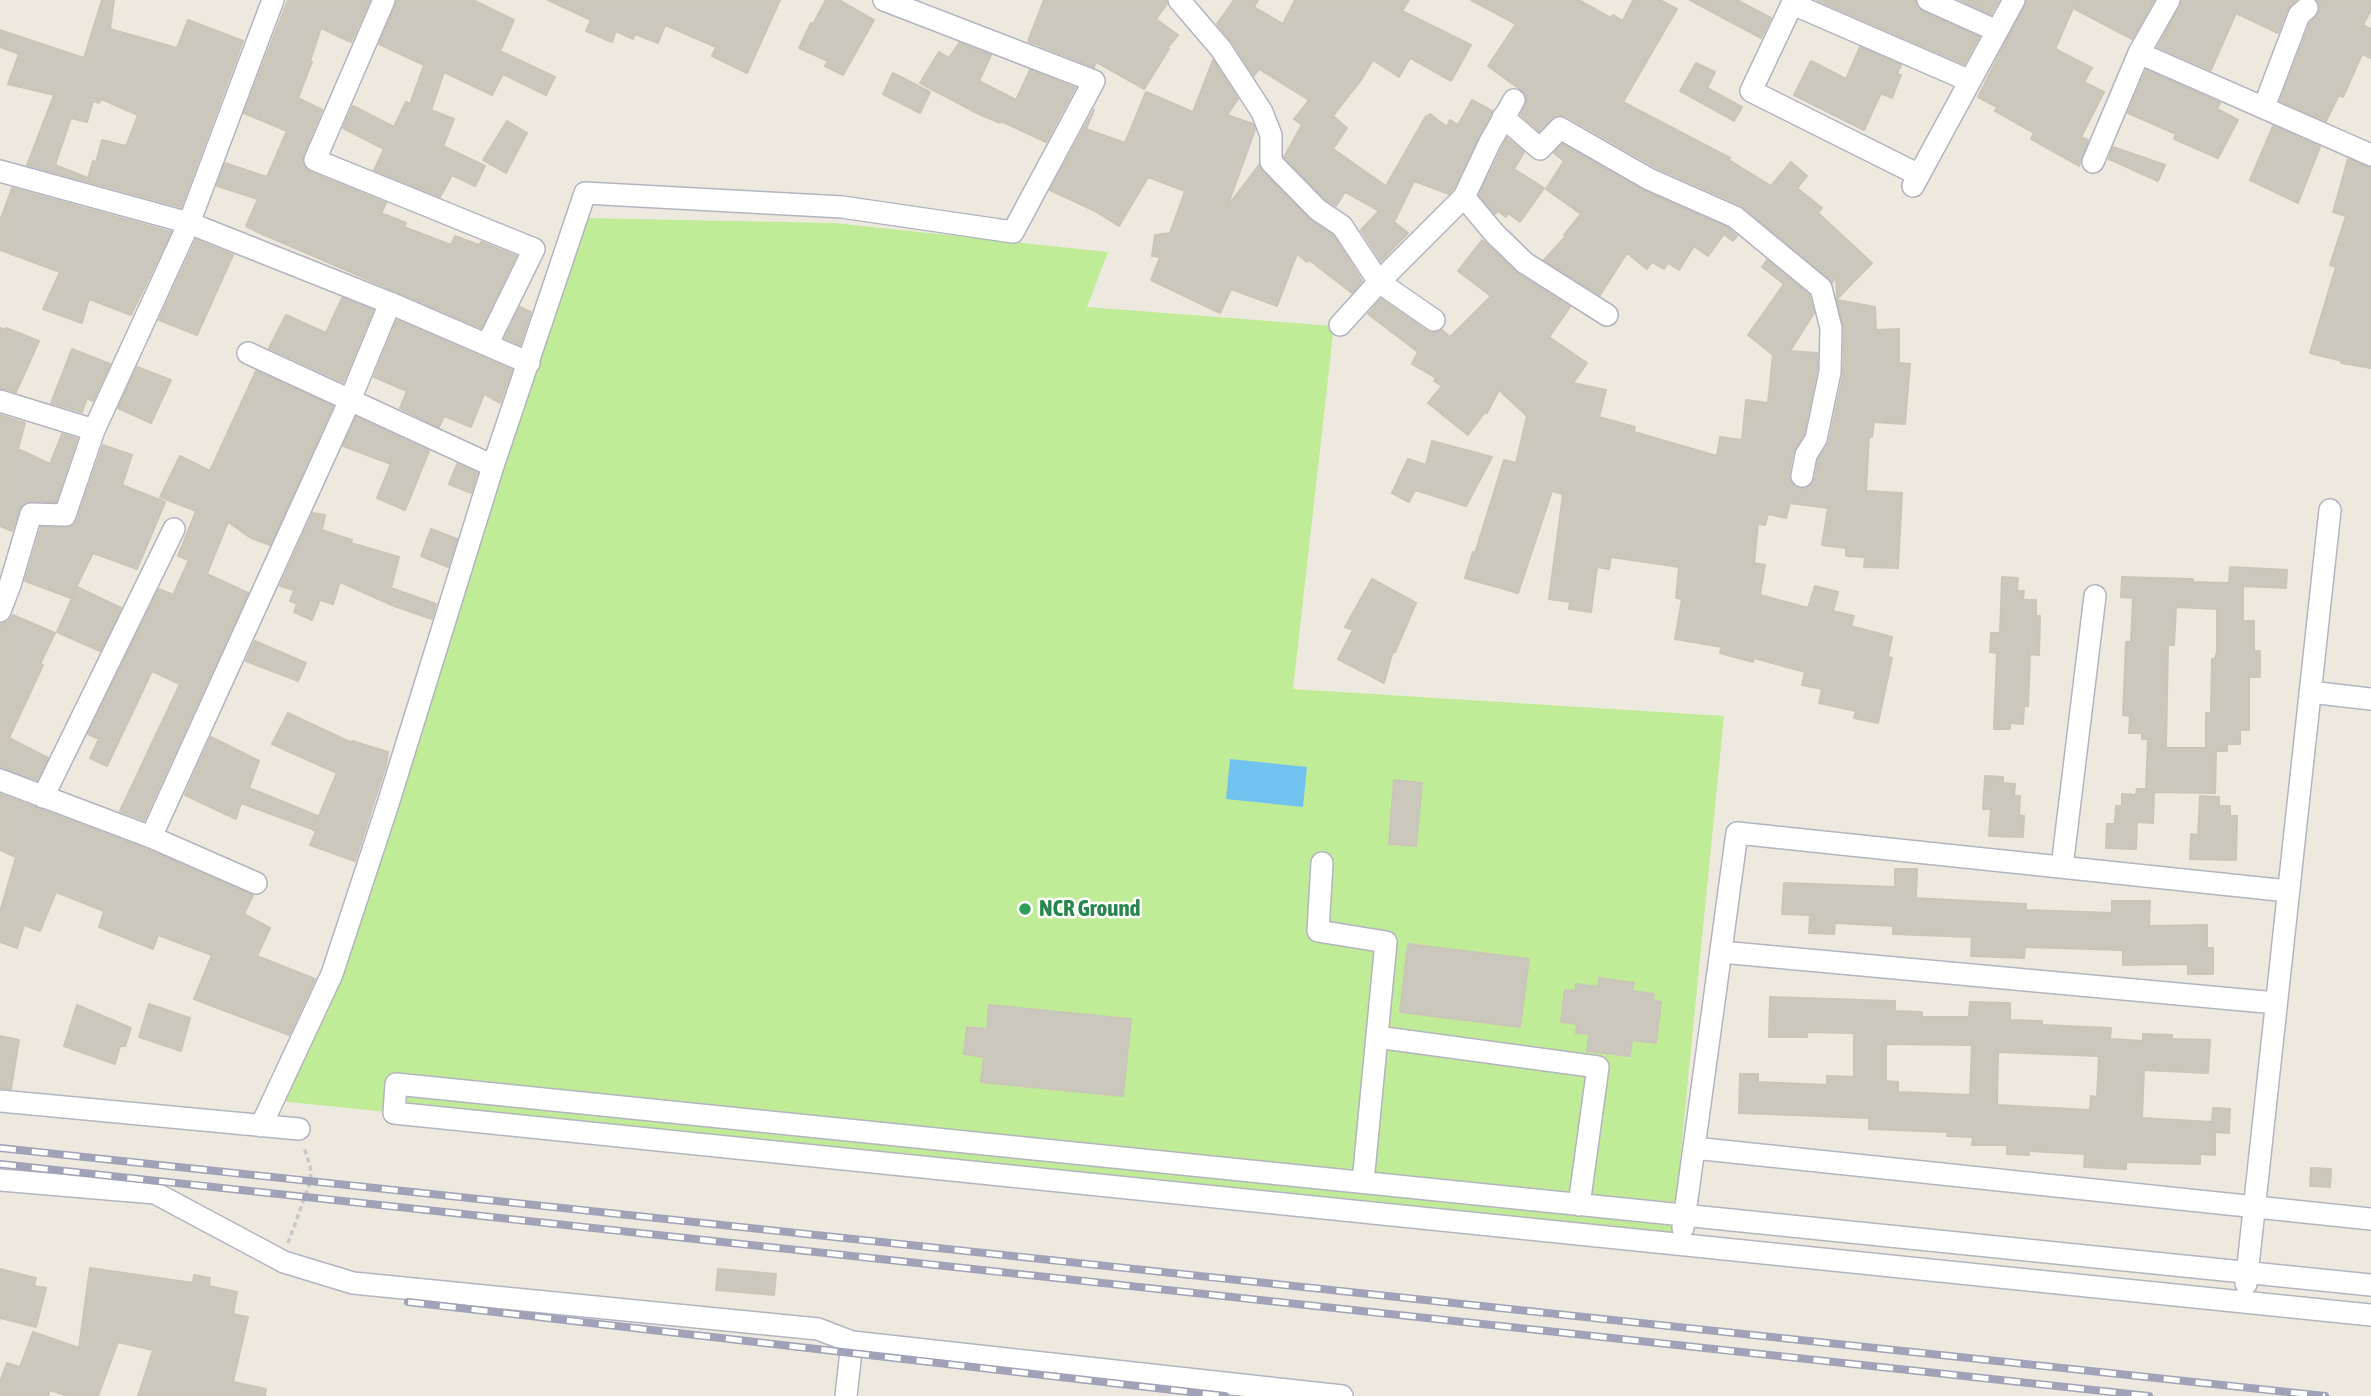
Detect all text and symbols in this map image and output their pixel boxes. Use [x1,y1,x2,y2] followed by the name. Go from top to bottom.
[1039,895,1141,923] place label: NCR Ground
[1017,901,1033,917] marker: NCR Ground

